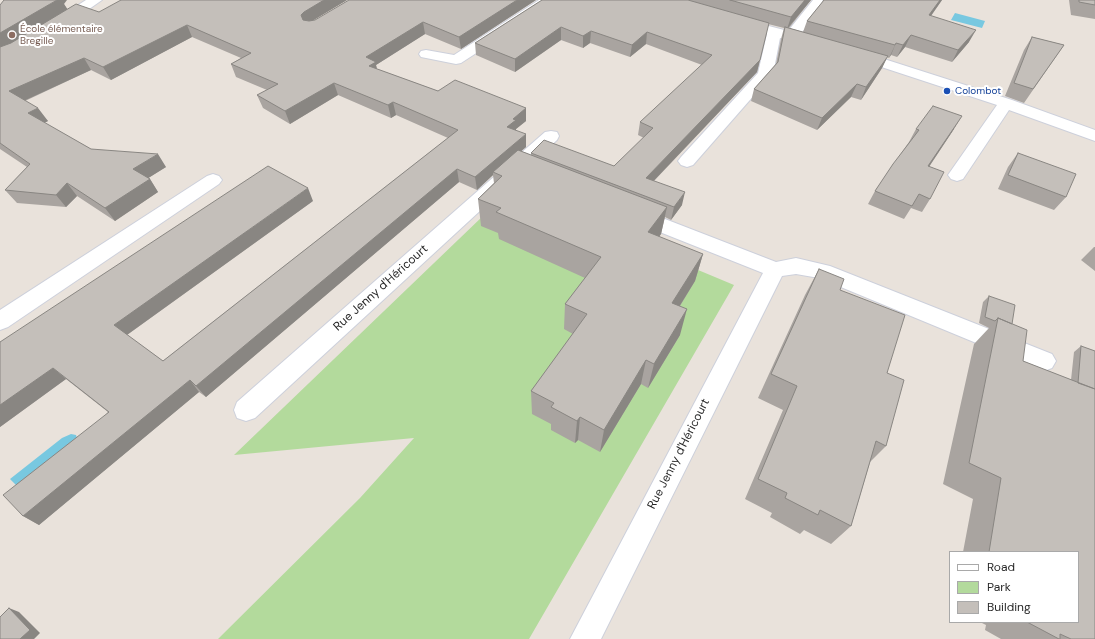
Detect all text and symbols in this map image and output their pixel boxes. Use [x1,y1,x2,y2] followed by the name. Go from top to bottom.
[20,23,103,46] place label: École élémentaire Bregille
[7,30,17,40] marker: École élémentaire Bregille
[955,85,1001,97] place label: Colombot
[942,86,952,96] marker: Colombot
[331,242,431,334] street label: Rue Jenny d'Héricourt
[645,396,713,512] street label: Rue Jenny d'Héricourt
[949,551,1079,623] legend
[987,559,1015,575] text: Road
[987,579,1011,595] text: Park
[987,599,1031,615] text: Building

